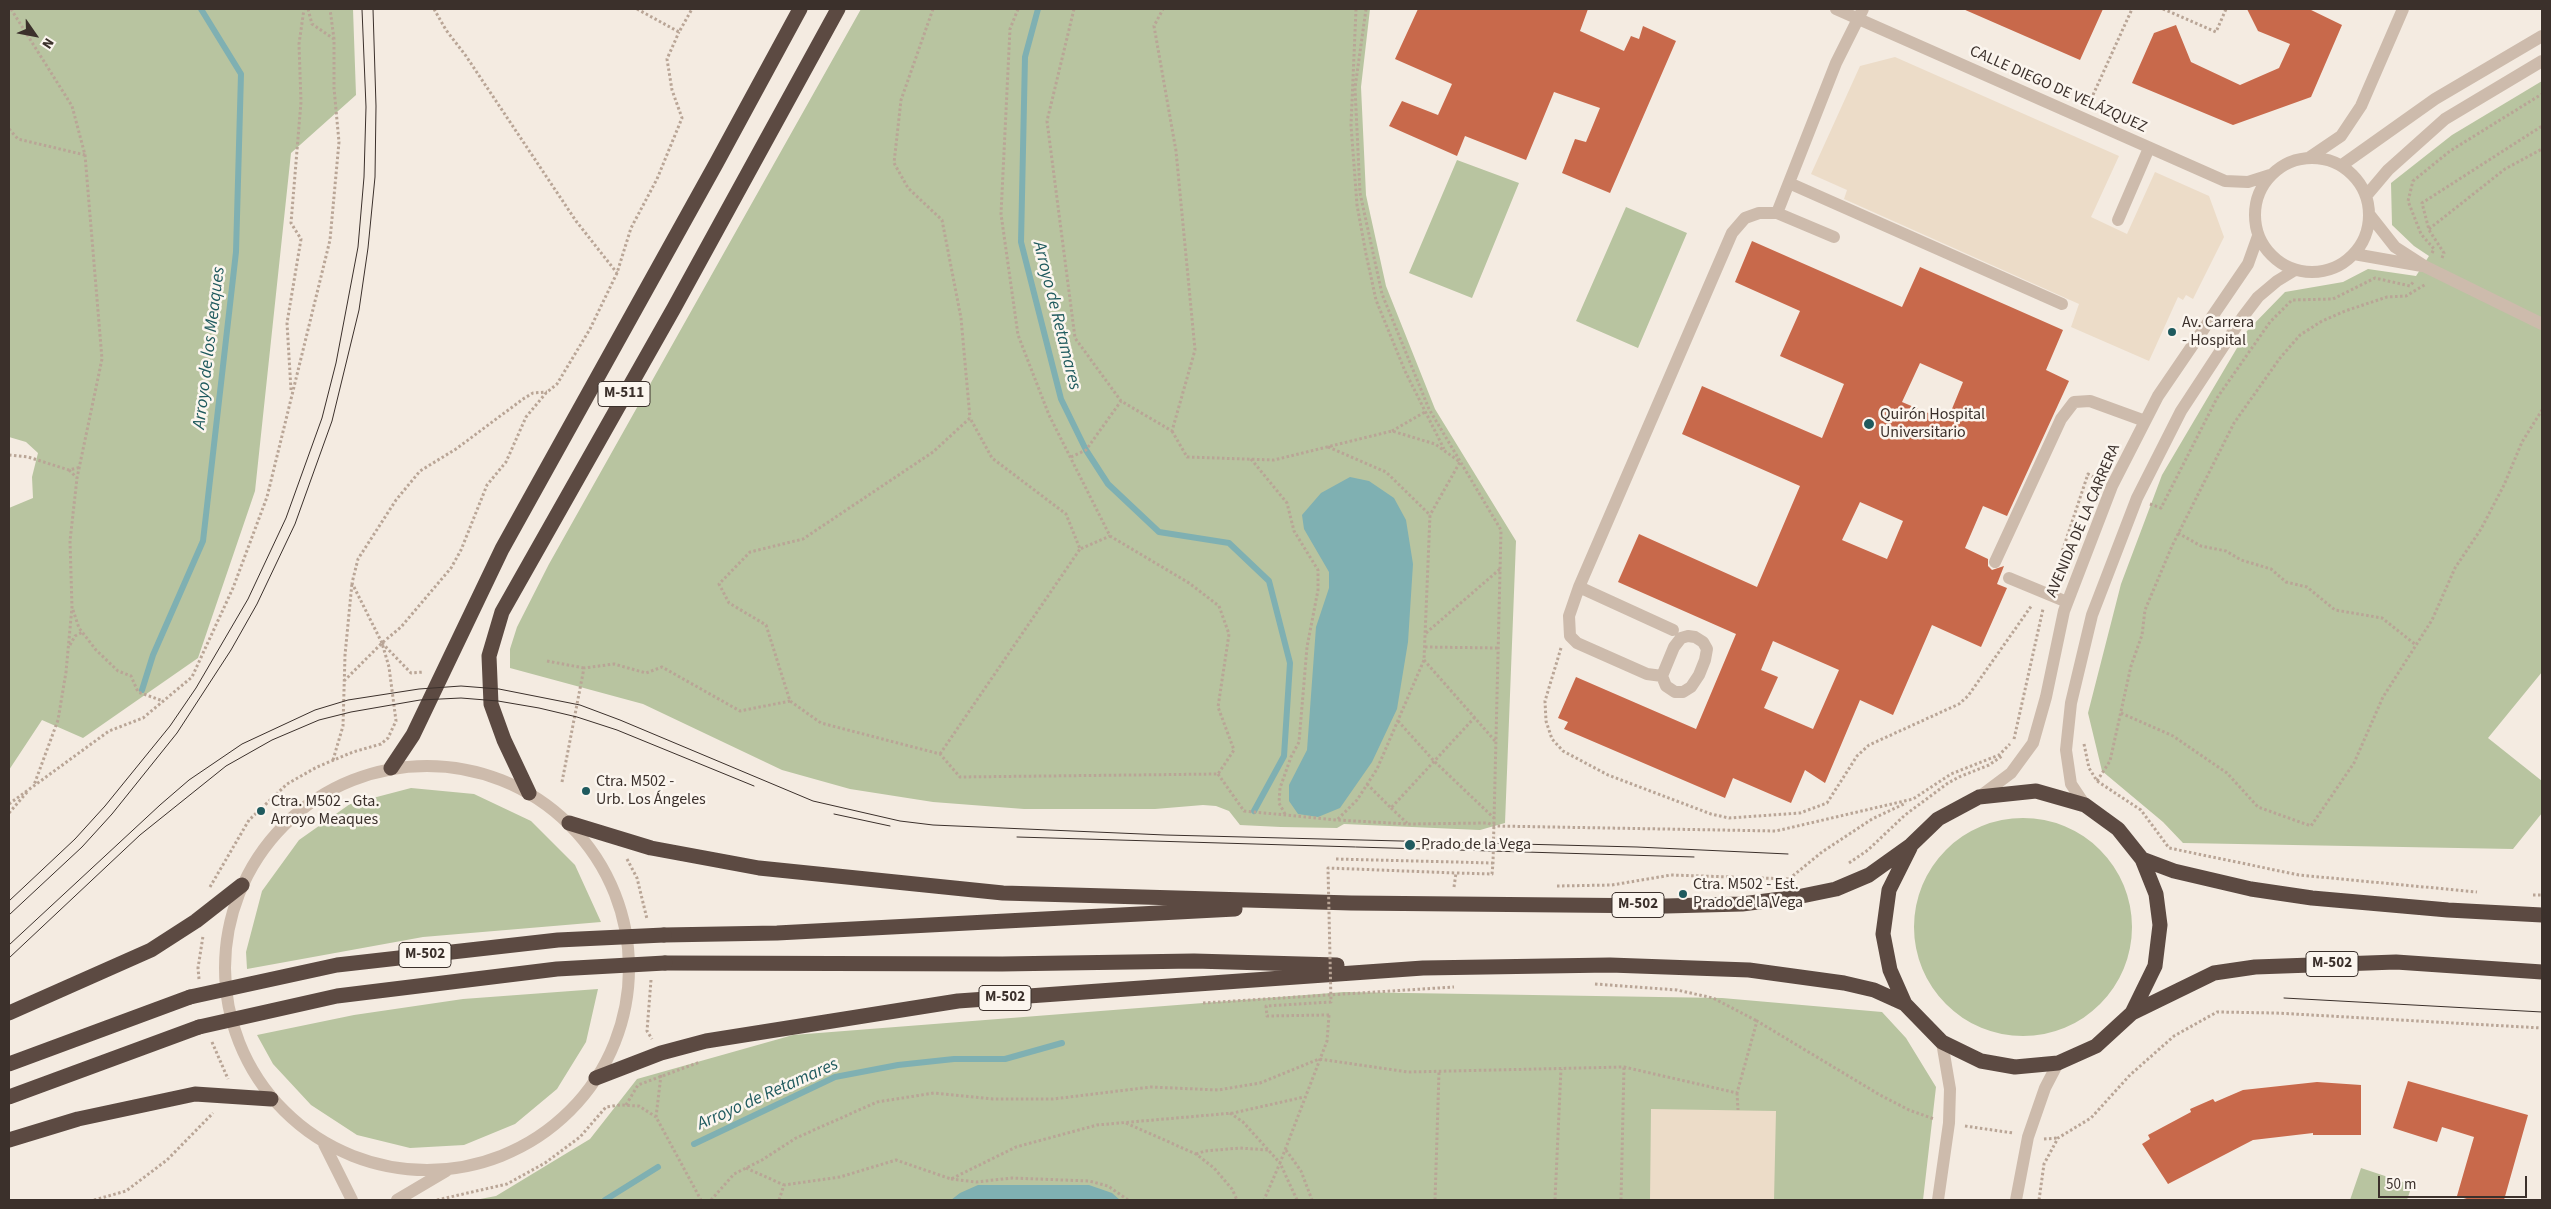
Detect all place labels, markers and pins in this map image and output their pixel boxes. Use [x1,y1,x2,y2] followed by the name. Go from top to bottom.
[2182,313,2254,351] place label: Av. Carrera - Hospital
[2166,326,2178,338] marker: Av. Carrera - Hospital
[1880,405,1985,443] place label: Quirón Hospital Universitario
[1862,417,1876,431] marker: Quirón Hospital Universitario
[596,772,706,810] place label: Ctra. M502 - Urb. Los Ángeles
[580,785,592,797] marker: Ctra. M502 - Urb. Los Ángeles
[271,792,379,830] place label: Ctra. M502 - Gta. Arroyo Meaques
[255,805,267,817] marker: Ctra. M502 - Gta. Arroyo Meaques
[1421,835,1531,855] place label: Prado de la Vega
[1403,838,1417,852] marker: Prado de la Vega
[1693,875,1803,913] place label: Ctra. M502 - Est. Prado de la Vega
[1677,888,1689,900] marker: Ctra. M502 - Est. Prado de la Vega

